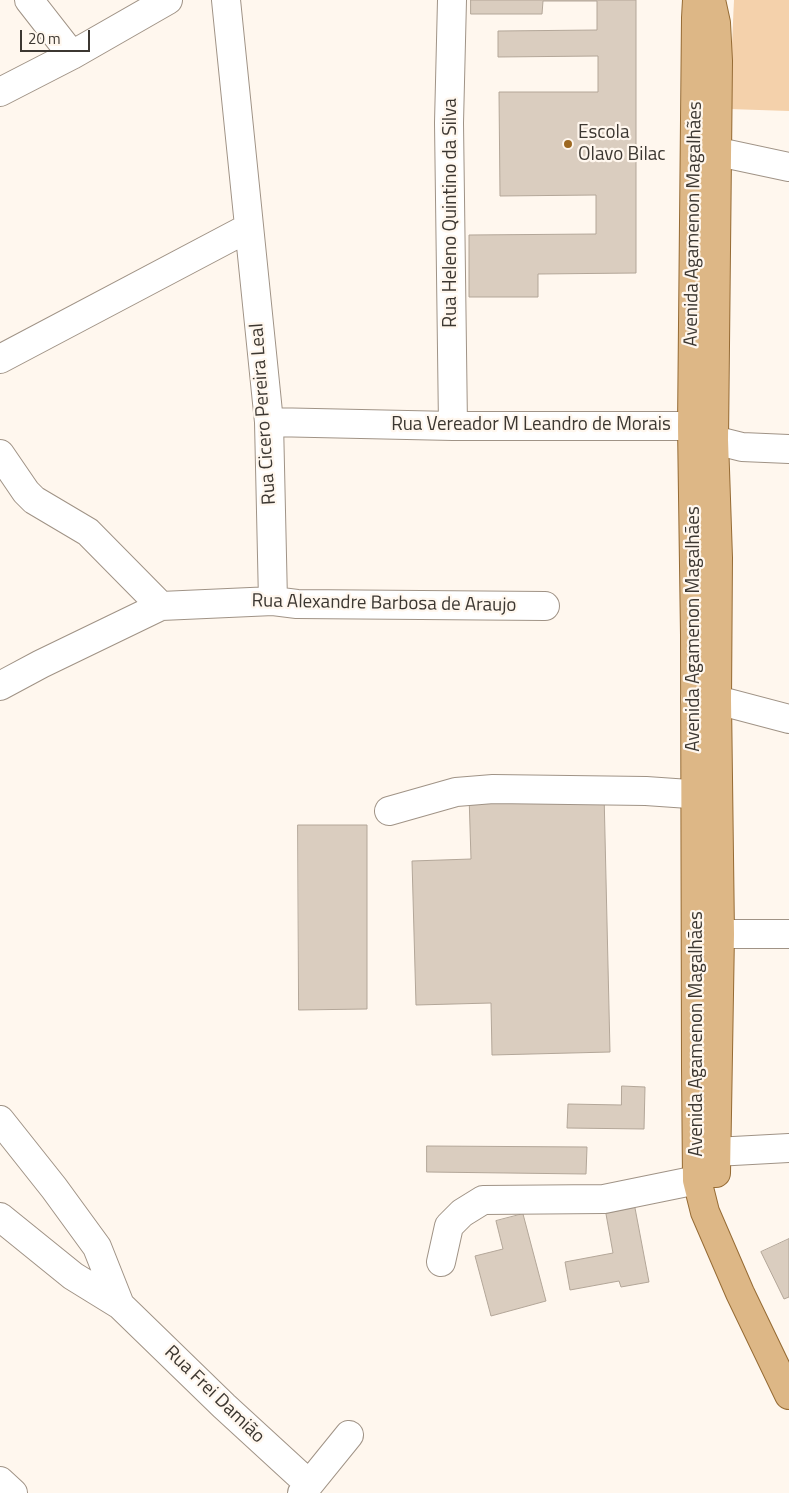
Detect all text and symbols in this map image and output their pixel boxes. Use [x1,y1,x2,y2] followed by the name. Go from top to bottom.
[22,20,92,52] scale bar
[28,27,61,50] text: 20 m
[440,98,462,328] street label: Rua Heleno Quintino da Silva
[680,101,708,347] street label: Avenida Agamenon Magalhães
[578,122,666,166] place label: Escola Olavo Bilac
[562,138,574,150] marker: Escola Olavo Bilac
[246,322,282,506] street label: Rua Cicero Pereira Leal
[391,414,671,436] street label: Rua Vereador M Leandro de Morais
[683,506,705,752] street label: Avenida Agamenon Magalhães
[251,590,517,618] street label: Rua Alexandre Barbosa de Araujo
[686,911,708,1157] street label: Avenida Agamenon Magalhães
[159,1341,269,1449] street label: Rua Frei Damião

